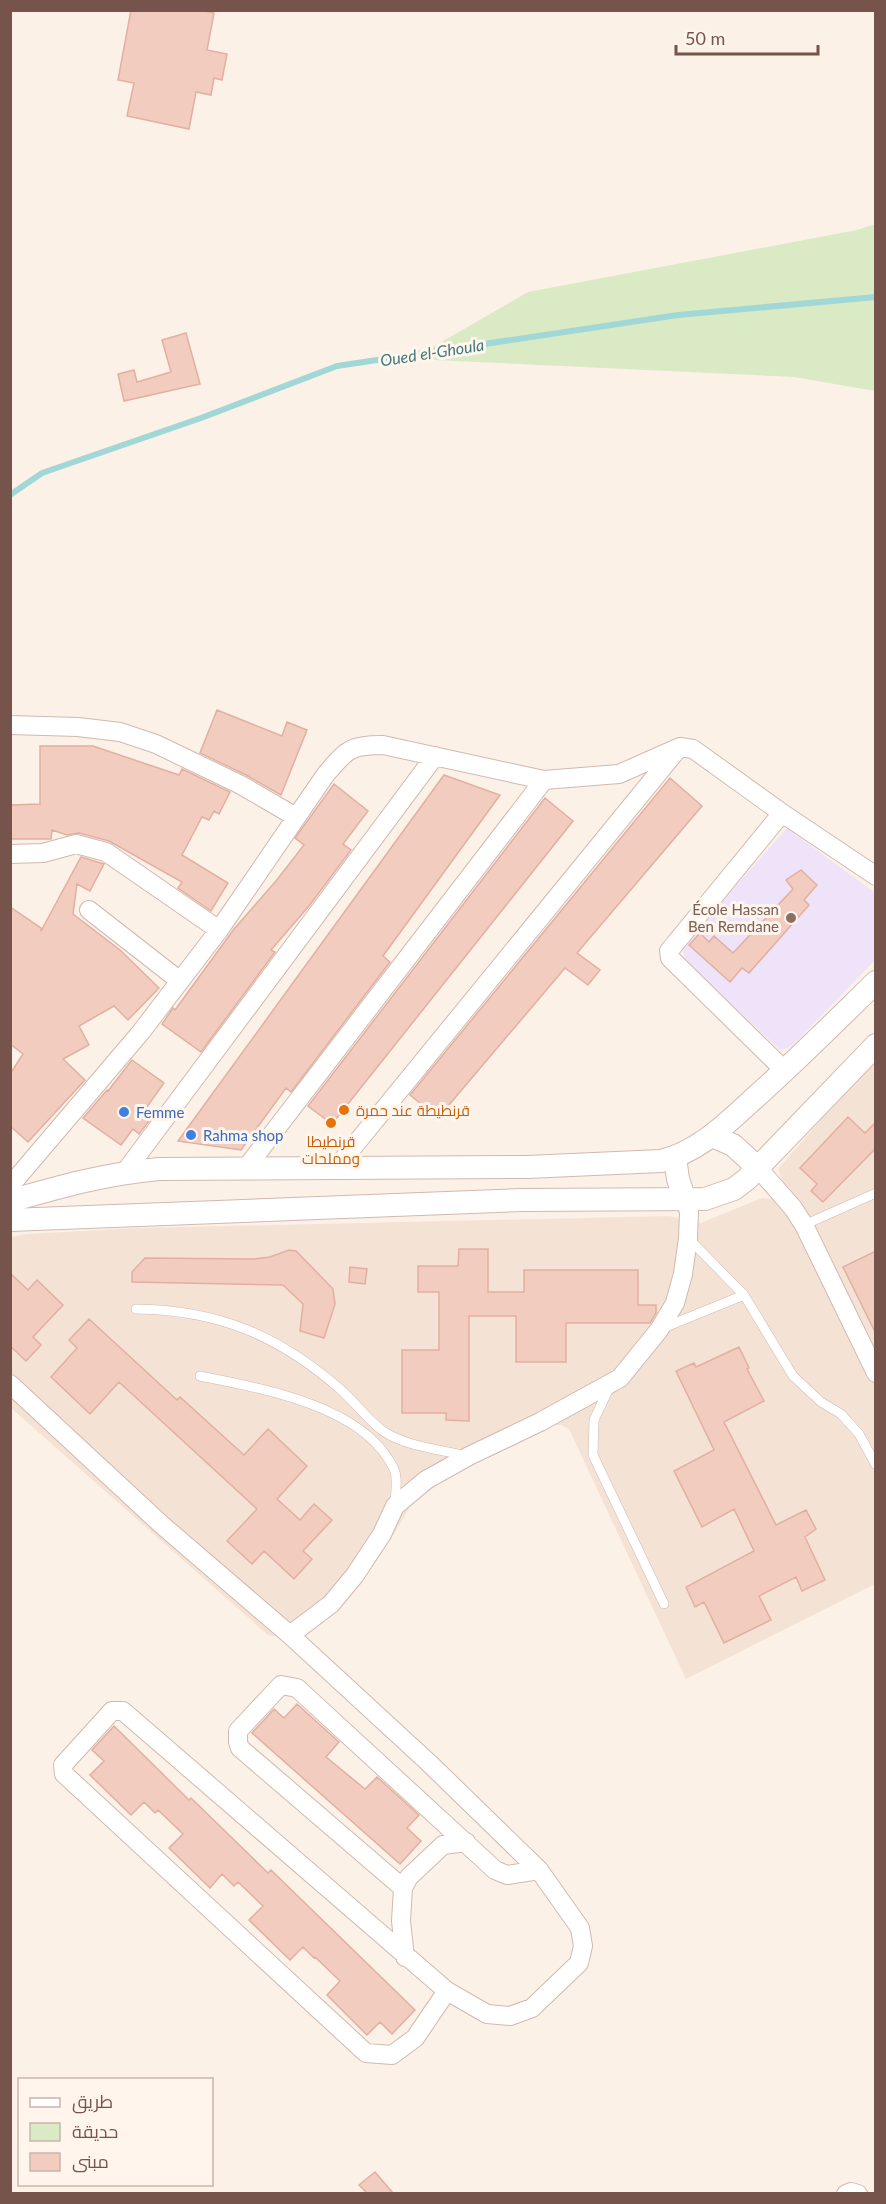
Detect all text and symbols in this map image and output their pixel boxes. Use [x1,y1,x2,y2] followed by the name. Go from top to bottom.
[676,18,818,56] scale bar
[685,27,725,49] text: 50 m
[379,334,485,370] water label: Oued el-Ghoula
[688,900,779,935] place label: École Hassan Ben Remdane
[784,911,798,925] marker: École Hassan Ben Remdane
[356,1101,470,1120] place label: قرنطيطة عند حمرة
[136,1103,184,1121] place label: Femme
[337,1103,351,1117] marker: قرنطيطة عند حمرة
[117,1105,131,1119] marker: Femme
[324,1116,338,1130] marker: قرنطيطا ومملحات
[203,1126,284,1144] place label: Rahma shop
[184,1128,198,1142] marker: Rahma shop
[302,1132,360,1168] place label: قرنطيطا ومملحات
[18,2078,213,2186] legend
[72,2090,113,2114] text: طريق
[72,2120,118,2142] text: حديقة
[72,2150,109,2173] text: مبنى

